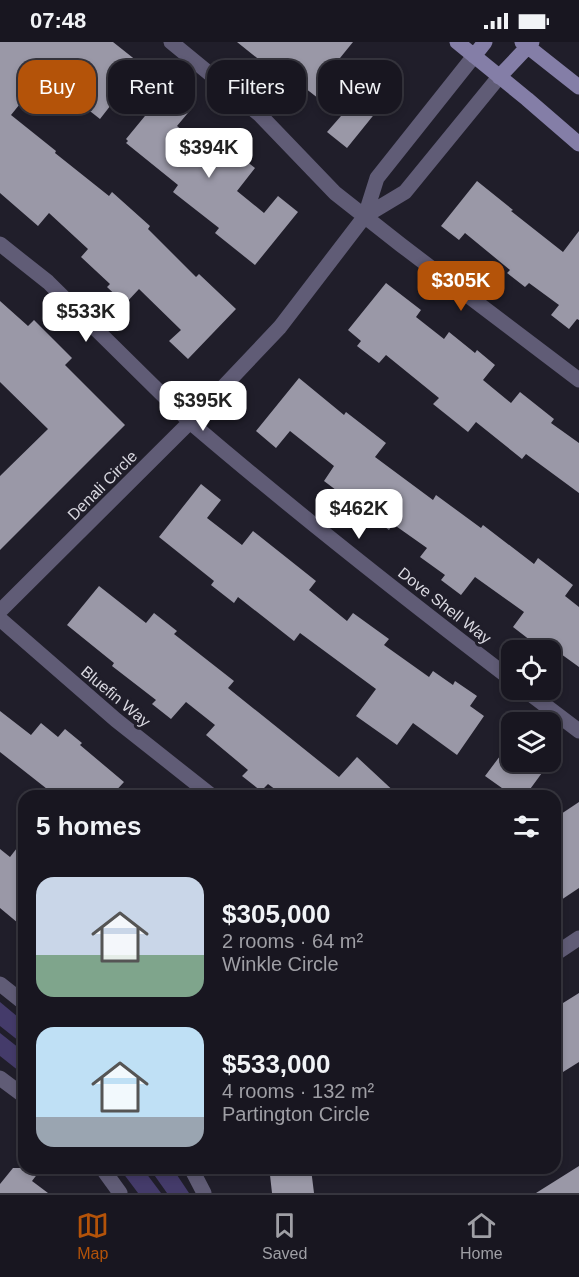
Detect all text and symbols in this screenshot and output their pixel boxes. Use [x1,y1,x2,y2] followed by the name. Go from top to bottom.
[30,8,86,33] text: 07:48
[18,60,96,114] chip: Buy
[108,60,195,114] chip: Rent
[207,60,306,114] chip: Filters
[318,60,402,114] chip: New
[167,128,251,179] pin: $394K
[180,136,238,158] text: $394K
[419,261,503,312] pin: $305K
[432,269,490,291] text: $305K
[44,292,128,343] pin: $533K
[57,300,115,322] text: $533K
[161,381,245,432] pin: $395K
[174,389,232,411] text: $395K
[64,447,140,523] street label: Denali Circle
[317,489,401,540] pin: $462K
[330,497,388,519] text: $462K
[395,564,495,647] street label: Dove Shell Way
[501,640,561,772] map controls
[501,640,561,700] button: locate
[78,663,154,730] street label: Bluefin Way
[501,712,561,772] button: layers
[510,810,543,843] icon: filters
[36,811,142,841] text: 5 homes
[222,899,330,929] text: $305,000
[84,901,156,973] icon: home
[222,930,363,952] text: 2 rooms · 64 m²
[222,953,339,975] text: Winkle Circle
[222,1049,330,1079] text: $533,000
[84,1051,156,1123] icon: home
[222,1080,374,1102] text: 4 rooms · 132 m²
[222,1103,370,1125] text: Partington Circle
[76,1209,109,1263] tab: Map
[262,1209,307,1263] tab: Saved
[460,1209,503,1263] tab: Home

